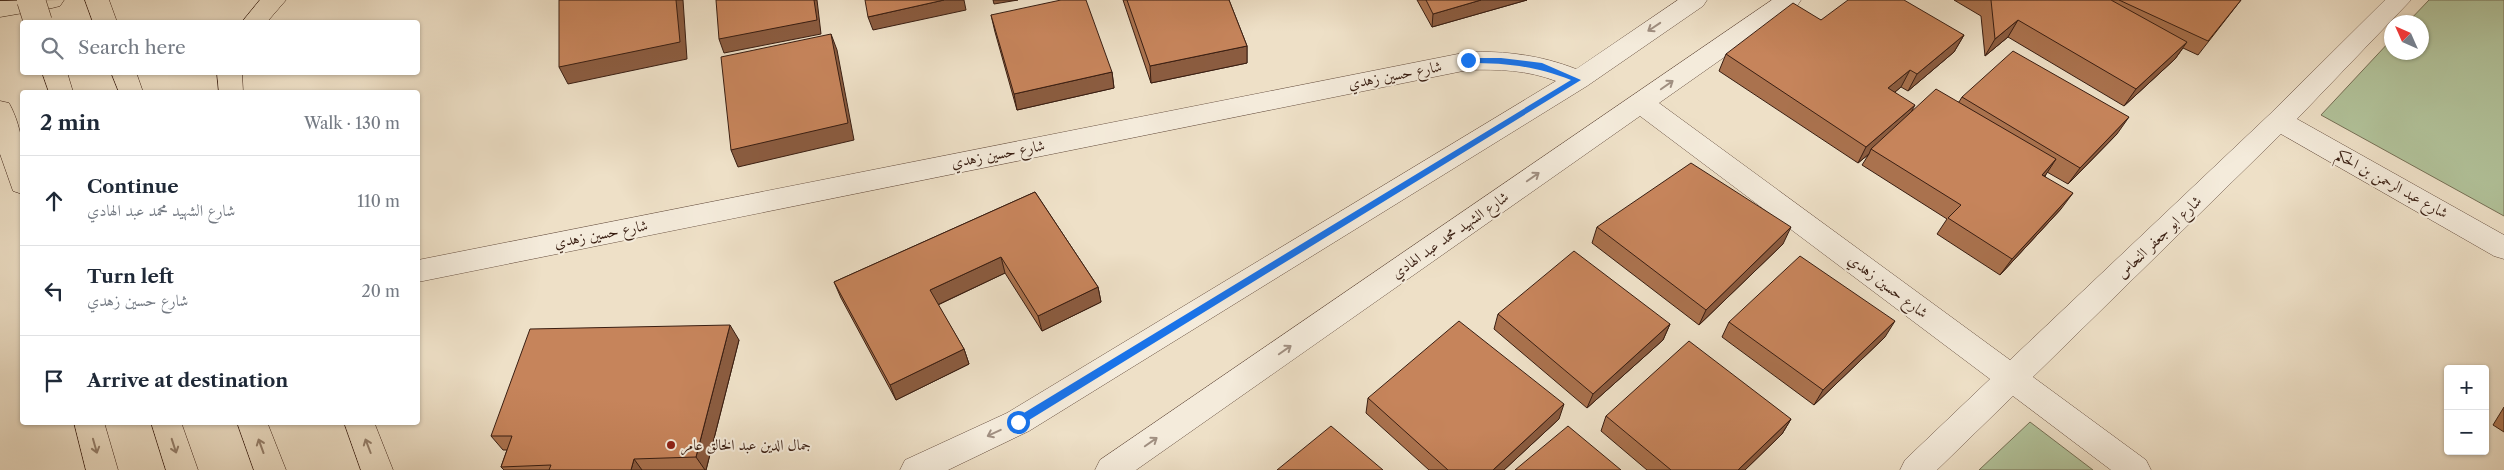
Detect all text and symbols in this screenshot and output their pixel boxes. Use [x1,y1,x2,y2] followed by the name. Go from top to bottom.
[2384,15,2429,60] north arrow
[20,20,420,75] search box
[1647,22,1661,33] one-way arrow
[38,34,66,62] icon: search
[78,36,186,59] text: Search here
[1457,49,1480,72] route end
[1346,56,1444,97] street label: شارع حسين زهدي
[1660,80,1674,90] one-way arrow
[40,110,100,135] text: 2 min
[304,113,400,133] text: Walk · 130 m
[949,135,1047,176] street label: شارع حسين زهدي
[2330,145,2452,227] street label: شارع عبد الرحمن بن الحكم
[1526,172,1540,182] one-way arrow
[87,175,179,198] text: Continue
[40,187,68,215] icon: ahead
[1387,187,1514,286] street label: شارع الشهيد محمد عبد الهادي
[357,191,400,211] text: 110 m
[2112,191,2208,285] street label: شارع ابو جعفر النحاس
[87,200,235,220] text: شارع الشهيد محمد عبد الهادي
[552,215,650,256] street label: شارع حسين زهدي
[1842,249,1932,325] street label: شارع حسين زهدي
[87,265,174,288] text: Turn left
[40,277,68,305] icon: left
[361,281,400,301] text: 20 m
[87,290,188,310] text: شارع حسين زهدي
[1277,345,1291,355] one-way arrow
[2444,365,2489,455] map controls
[2444,365,2489,410] button: +
[40,367,68,395] icon: arrive
[87,369,288,392] text: Arrive at destination
[2444,410,2489,455] button: −
[1007,411,1030,434] route start
[987,429,1002,438] one-way arrow
[681,435,811,456] place label: جمال الدين عبد الخالق عامر
[1144,437,1158,447] one-way arrow
[91,438,101,454] one-way arrow
[170,438,179,454] one-way arrow
[256,439,265,454] one-way arrow
[363,439,372,454] one-way arrow
[665,439,677,451] marker: جمال الدين عبد الخالق عامر

